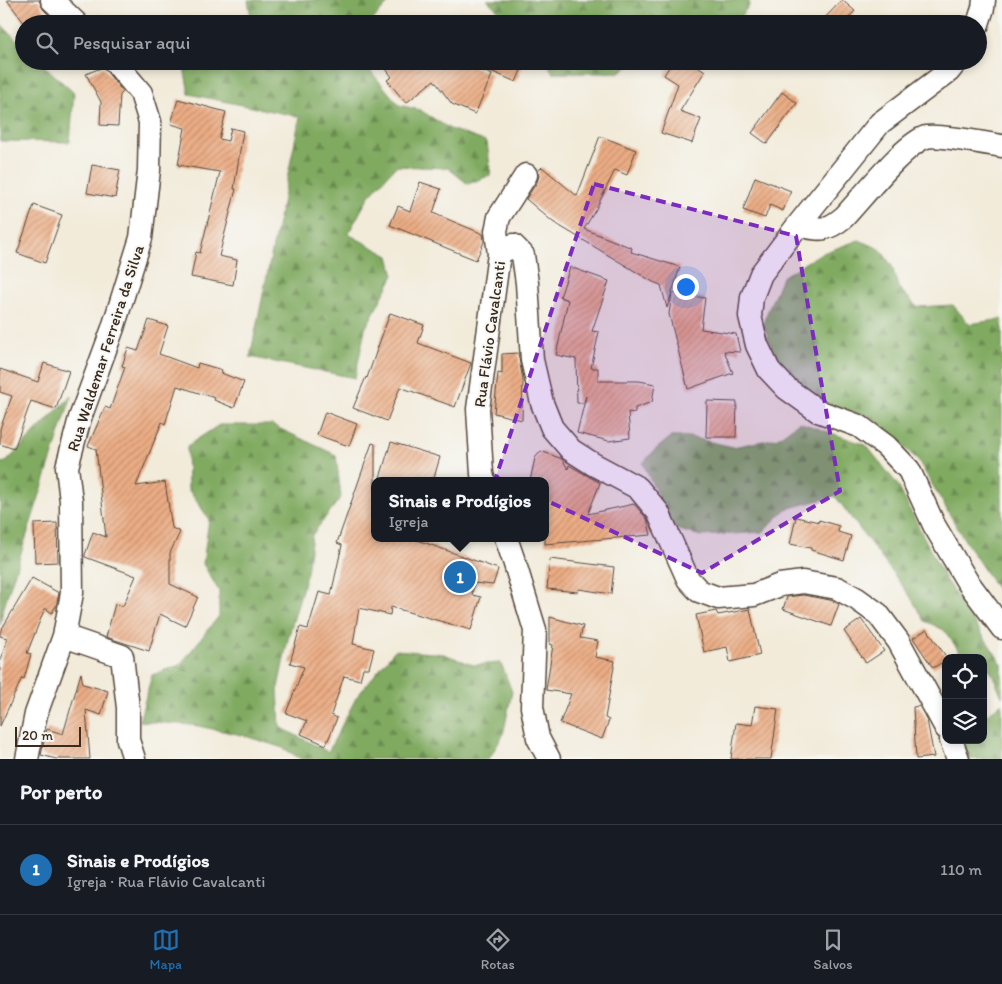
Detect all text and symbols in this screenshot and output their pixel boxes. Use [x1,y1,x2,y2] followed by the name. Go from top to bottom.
[15,15,987,70] search box
[33,29,61,57] icon: search
[73,31,190,54] text: Pesquisar aqui
[63,242,148,454] street label: Rua Waldemar Ferreira da Silva
[470,260,509,408] street label: Rua Flávio Cavalcanti
[673,274,699,300] your location
[371,477,549,542] popup
[389,489,531,512] text: Sinais e Prodígios
[389,512,428,531] text: Igreja
[444,558,476,596] pin: 1
[942,654,987,744] map controls
[942,654,987,699] button: locate
[942,699,987,744] button: layers
[15,724,81,747] scale bar
[22,727,53,744] text: 20 m
[20,779,102,804] text: Por perto
[67,849,210,872] text: Sinais e Prodígios
[32,860,40,879] text: 1
[940,860,982,879] text: 110 m
[67,872,265,891] text: Igreja · Rua Flávio Cavalcanti
[149,926,182,973] tab: Mapa
[481,926,515,973] tab: Rotas
[814,926,853,973] tab: Salvos

